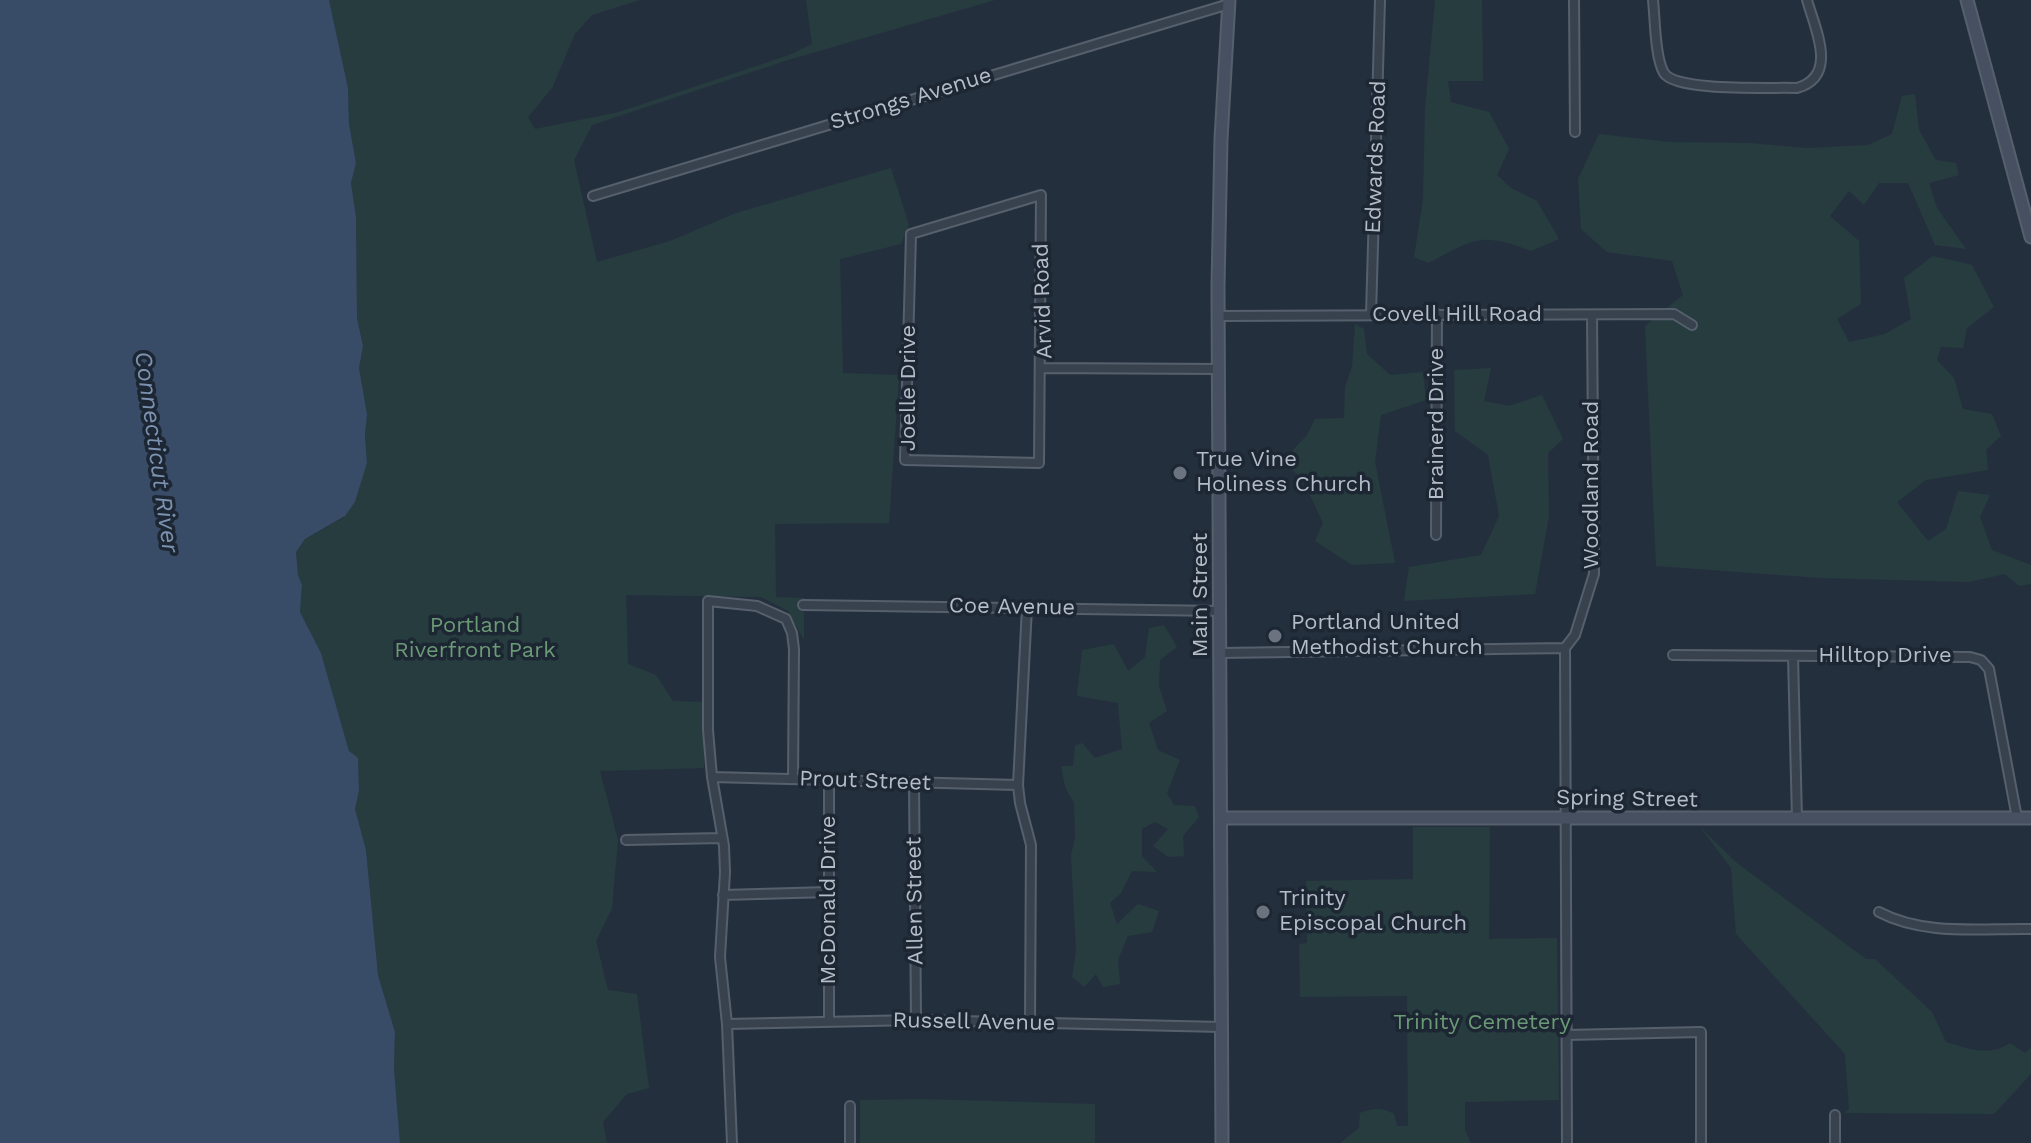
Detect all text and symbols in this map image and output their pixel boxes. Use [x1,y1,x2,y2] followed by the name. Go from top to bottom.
[827,62,995,136] street label: Strongs Avenue
[1360,80,1392,234] street label: Edwards Road
[1028,243,1058,359] street label: Arvid Road
[1372,302,1542,328] street label: Covell Hill Road
[896,325,922,451] street label: Joelle Drive
[1424,348,1450,500] street label: Brainerd Drive
[128,350,184,554] water label: Connecticut River
[1579,401,1605,569] street label: Woodland Road
[1196,447,1372,498] place label: True Vine Holiness Church
[1171,464,1189,482] marker: True Vine Holiness Church
[1188,533,1214,657] street label: Main Street
[949,593,1075,621] street label: Coe Avenue
[1291,610,1483,662] place label: Portland United Methodist Church
[394,613,556,664] park label: Portland Riverfront Park
[1266,627,1284,645] marker: Portland United Methodist Church
[1818,643,1952,669] street label: Hilltop Drive
[799,766,931,796] street label: Prout Street
[1556,785,1698,813] street label: Spring Street
[816,816,842,984] street label: McDonald Drive
[901,837,929,965] street label: Allen Street
[1279,886,1467,938] place label: Trinity Episcopal Church
[1254,903,1272,921] marker: Trinity Episcopal Church
[892,1007,1056,1037] street label: Russell Avenue
[1393,1010,1571,1036] park label: Trinity Cemetery

